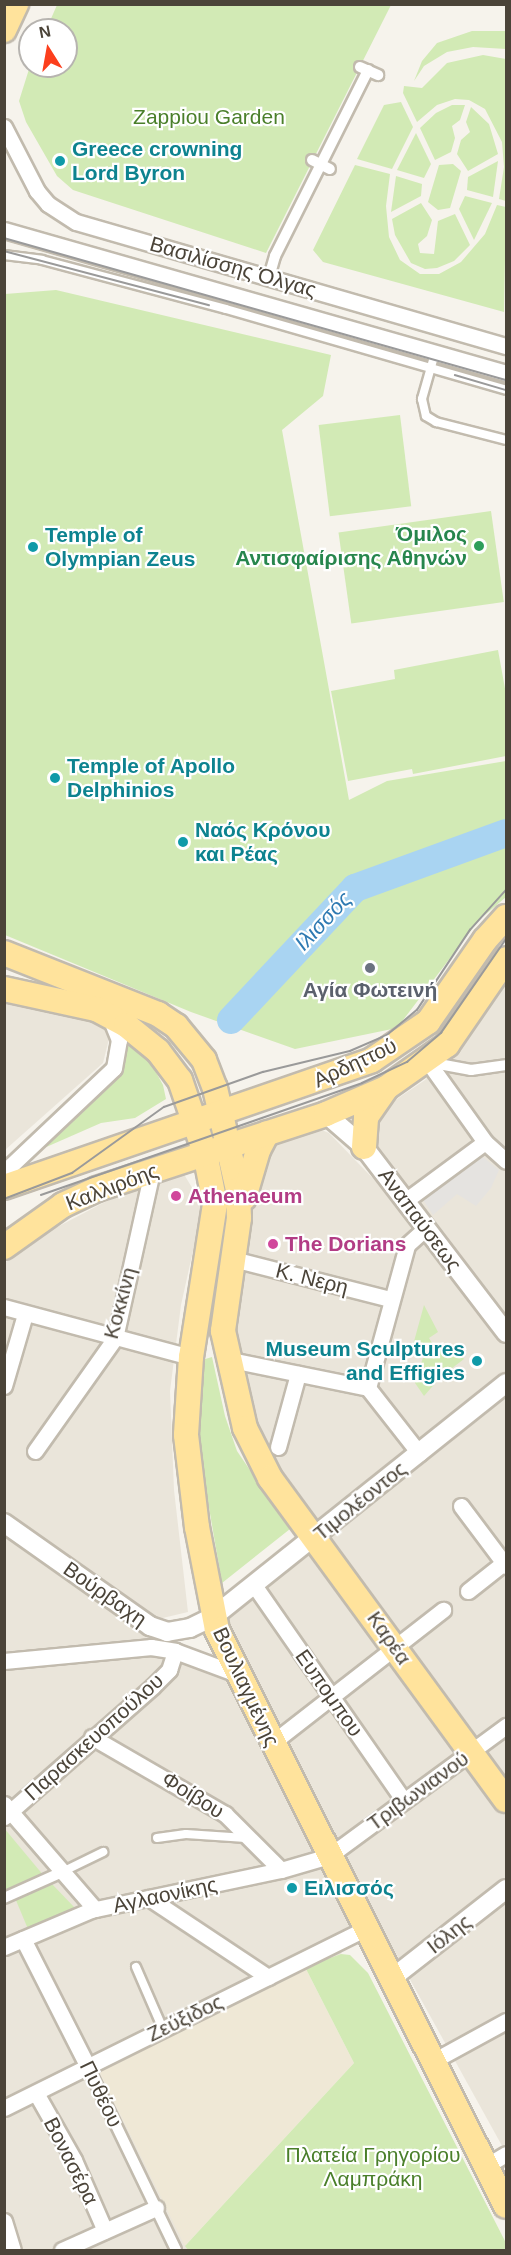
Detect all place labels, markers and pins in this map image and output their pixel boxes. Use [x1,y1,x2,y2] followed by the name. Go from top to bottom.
[72,136,242,186] place label: Greece crowning Lord Byron
[53,154,67,168] marker: Greece crowning Lord Byron
[234,521,467,571] place label: Όμιλος Αντισφαίρισης Αθηνών
[45,522,196,572] place label: Temple of Olympian Zeus
[472,539,486,553] marker: Όμιλος Αντισφαίρισης Αθηνών
[26,540,40,554] marker: Temple of Olympian Zeus
[67,753,236,803] place label: Temple of Apollo Delphinios
[48,771,62,785] marker: Temple of Apollo Delphinios
[195,817,330,867] place label: Ναός Κρόνου και Ρέας
[176,835,190,849] marker: Ναός Κρόνου και Ρέας
[363,961,377,975] marker: Αγία Φωτεινή
[303,977,437,1003] place label: Αγία Φωτεινή
[188,1183,302,1209] place label: Athenaeum
[169,1189,183,1203] marker: Athenaeum
[285,1231,406,1257] place label: The Dorians
[266,1237,280,1251] marker: The Dorians
[265,1336,465,1386] place label: Museum Sculptures and Effigies
[470,1354,484,1368] marker: Museum Sculptures and Effigies
[304,1875,394,1901] place label: Ειλισσός
[285,1881,299,1895] marker: Ειλισσός

